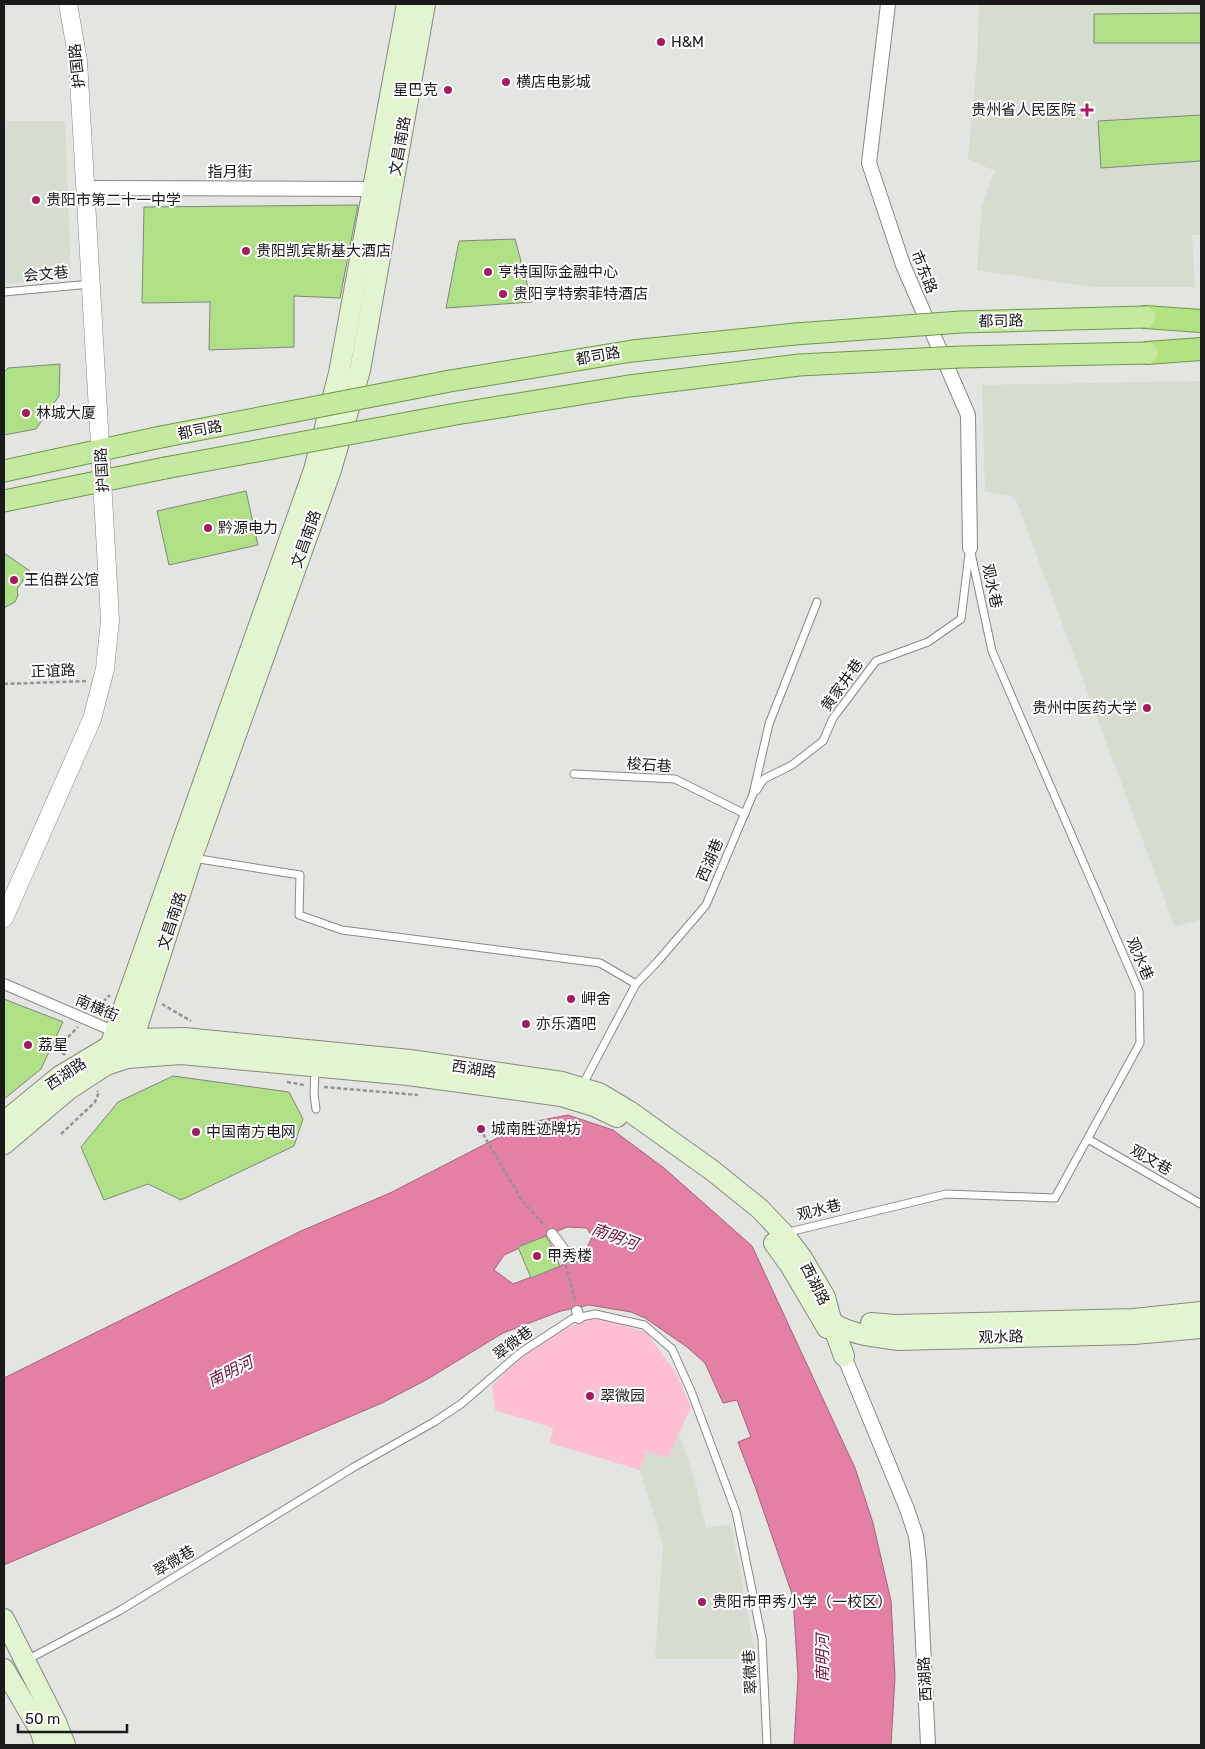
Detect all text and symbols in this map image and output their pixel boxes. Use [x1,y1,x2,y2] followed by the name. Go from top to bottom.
[671,33,704,51] place label: H&M
[655,36,667,48] marker: H&M
[66,43,88,89] street label: 护国路
[516,73,591,91] place label: 横店电影城
[500,76,512,88] marker: 横店电影城
[393,81,438,99] place label: 星巴克
[442,84,454,96] marker: 星巴克
[971,101,1076,119] place label: 贵州省人民医院
[1080,103,1094,117] marker: 贵州省人民医院
[386,115,414,177] street label: 文昌南路
[207,163,253,181] street label: 指月街
[46,191,181,209] place label: 贵阳市第二十一中学
[30,194,42,206] marker: 贵阳市第二十一中学
[256,242,391,260] place label: 贵阳凯宾斯基大酒店
[240,245,252,257] marker: 贵阳凯宾斯基大酒店
[907,248,941,296] street label: 市东路
[23,263,69,285] street label: 会文巷
[498,263,618,281] place label: 亨特国际金融中心
[482,266,494,278] marker: 亨特国际金融中心
[513,285,648,303] place label: 贵阳亨特索菲特酒店
[497,288,509,300] marker: 贵阳亨特索菲特酒店
[978,312,1024,330] street label: 都司路
[574,343,622,369] street label: 都司路
[36,404,96,422] place label: 林城大厦
[20,407,32,419] marker: 林城大厦
[176,417,224,443] street label: 都司路
[92,447,112,493] street label: 护国路
[287,508,325,570] street label: 文昌南路
[218,519,278,537] place label: 黔源电力
[202,522,214,534] marker: 黔源电力
[979,562,1005,610] street label: 观水巷
[24,571,99,589] place label: 王伯群公馆
[8,574,20,586] marker: 王伯群公馆
[817,655,867,715] street label: 黄家井巷
[30,661,76,681] street label: 正谊路
[1032,699,1137,717] place label: 贵州中医药大学
[1141,702,1153,714] marker: 贵州中医药大学
[626,754,672,776] street label: 梭石巷
[693,836,727,884] street label: 西湖巷
[154,890,190,952] street label: 文昌南路
[1123,935,1157,983] street label: 观水巷
[581,990,611,1008] place label: 岬舍
[73,991,121,1025] street label: 南横街
[565,993,577,1005] marker: 岬舍
[536,1015,596,1033] place label: 亦乐酒吧
[520,1018,532,1030] marker: 亦乐酒吧
[38,1036,68,1054] place label: 荔星
[22,1039,34,1051] marker: 荔星
[42,1054,90,1094] street label: 西湖路
[450,1057,498,1081] street label: 西湖路
[491,1120,581,1138] place label: 城南胜迹牌坊
[206,1123,296,1141] place label: 中国南方电网
[475,1123,487,1135] marker: 城南胜迹牌坊
[190,1126,202,1138] marker: 中国南方电网
[1127,1141,1175,1179] street label: 观文巷
[795,1196,843,1224] street label: 观水巷
[589,1219,643,1255] water label: 南明河
[547,1247,592,1265] place label: 甲秀楼
[531,1250,543,1262] marker: 甲秀楼
[797,1260,833,1308] street label: 西湖路
[490,1322,536,1364] street label: 翠微巷
[978,1328,1024,1346] street label: 观水路
[204,1351,259,1391] water label: 南明河
[600,1387,645,1405] place label: 翠微园
[584,1390,596,1402] marker: 翠微园
[150,1542,198,1580] street label: 翠微巷
[712,1593,892,1611] place label: 贵阳市甲秀小学（一校区）
[696,1596,708,1608] marker: 贵阳市甲秀小学（一校区）
[813,1631,832,1682] water label: 南明河
[740,1649,760,1695] street label: 翠微巷
[915,1656,935,1702] street label: 西湖路
[18,1702,126,1734] scale bar
[25,1710,60,1728] text: 50 m

